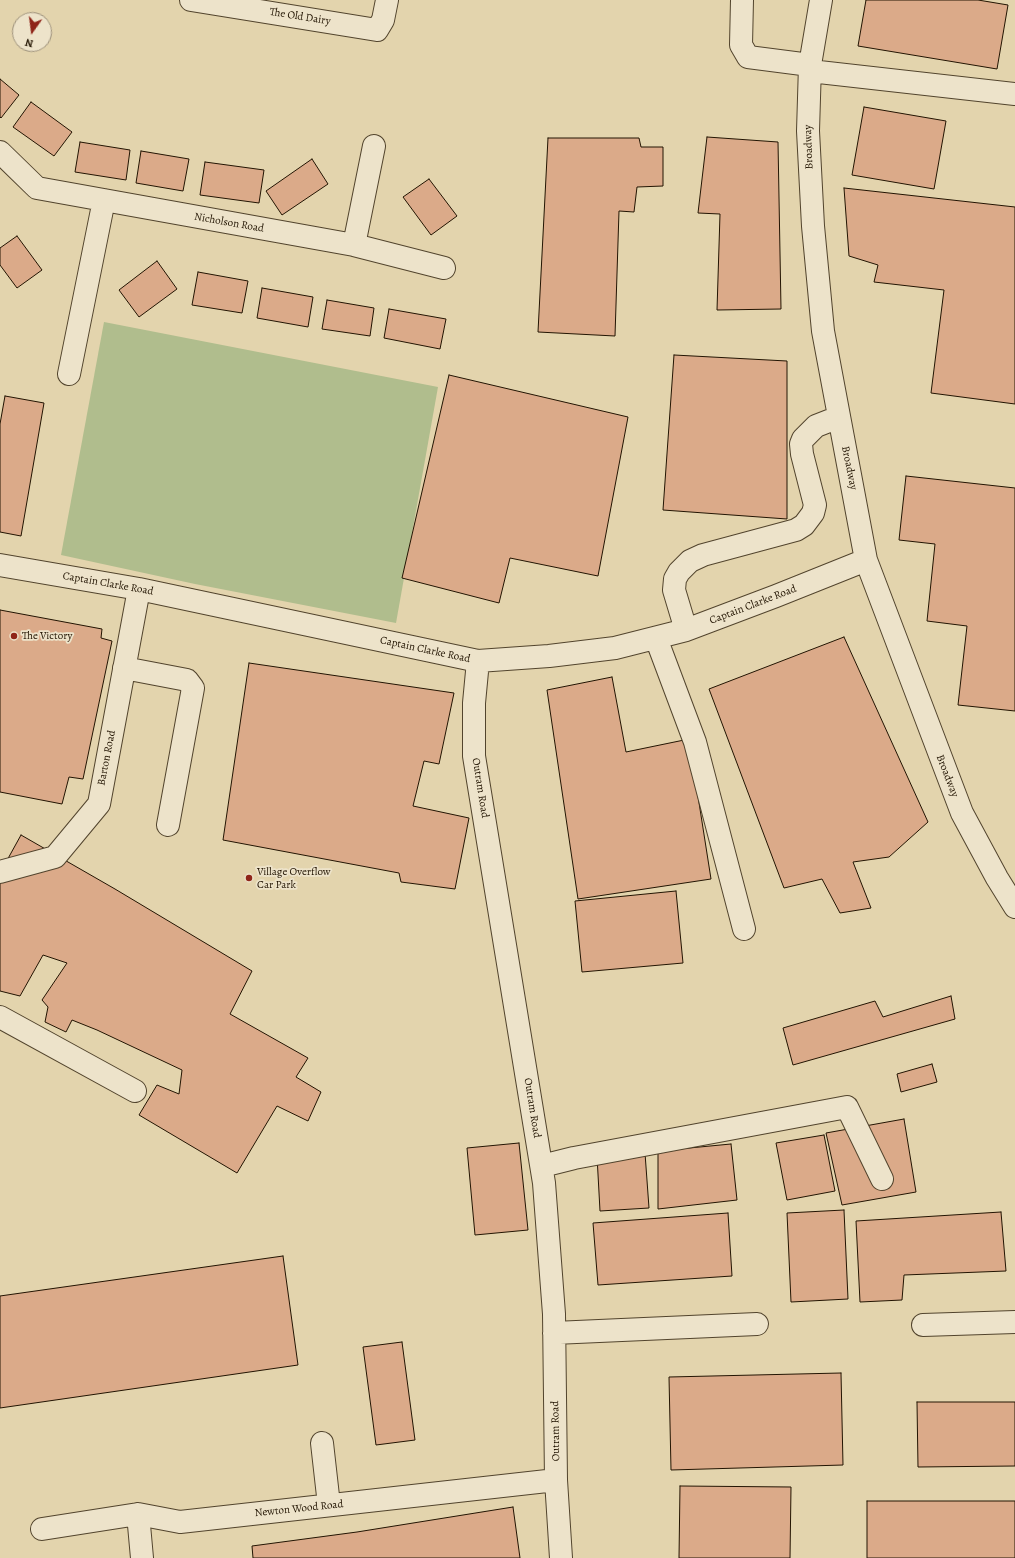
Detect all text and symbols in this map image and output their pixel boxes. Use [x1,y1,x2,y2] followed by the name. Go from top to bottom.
[269,6,331,28] street label: The Old Dairy
[12,12,52,52] north arrow
[24,35,35,51] text: N
[802,125,816,169] street label: Broadway
[193,210,265,236] street label: Nicholson Road
[838,445,860,491] street label: Broadway
[62,570,154,598] street label: Captain Clarke Road
[708,582,798,628] street label: Captain Clarke Road
[22,629,72,643] place label: The Victory
[9,631,19,641] marker: The Victory
[379,634,471,666] street label: Captain Clarke Road
[95,729,119,787] street label: Barton Road
[933,753,961,799] street label: Broadway
[469,757,491,819] street label: Outram Road
[257,865,330,891] place label: Village Overflow Car Park
[244,873,254,883] marker: Village Overflow Car Park
[521,1077,543,1139] street label: Outram Road
[549,1401,563,1461] street label: Outram Road
[254,1498,344,1520] street label: Newton Wood Road

